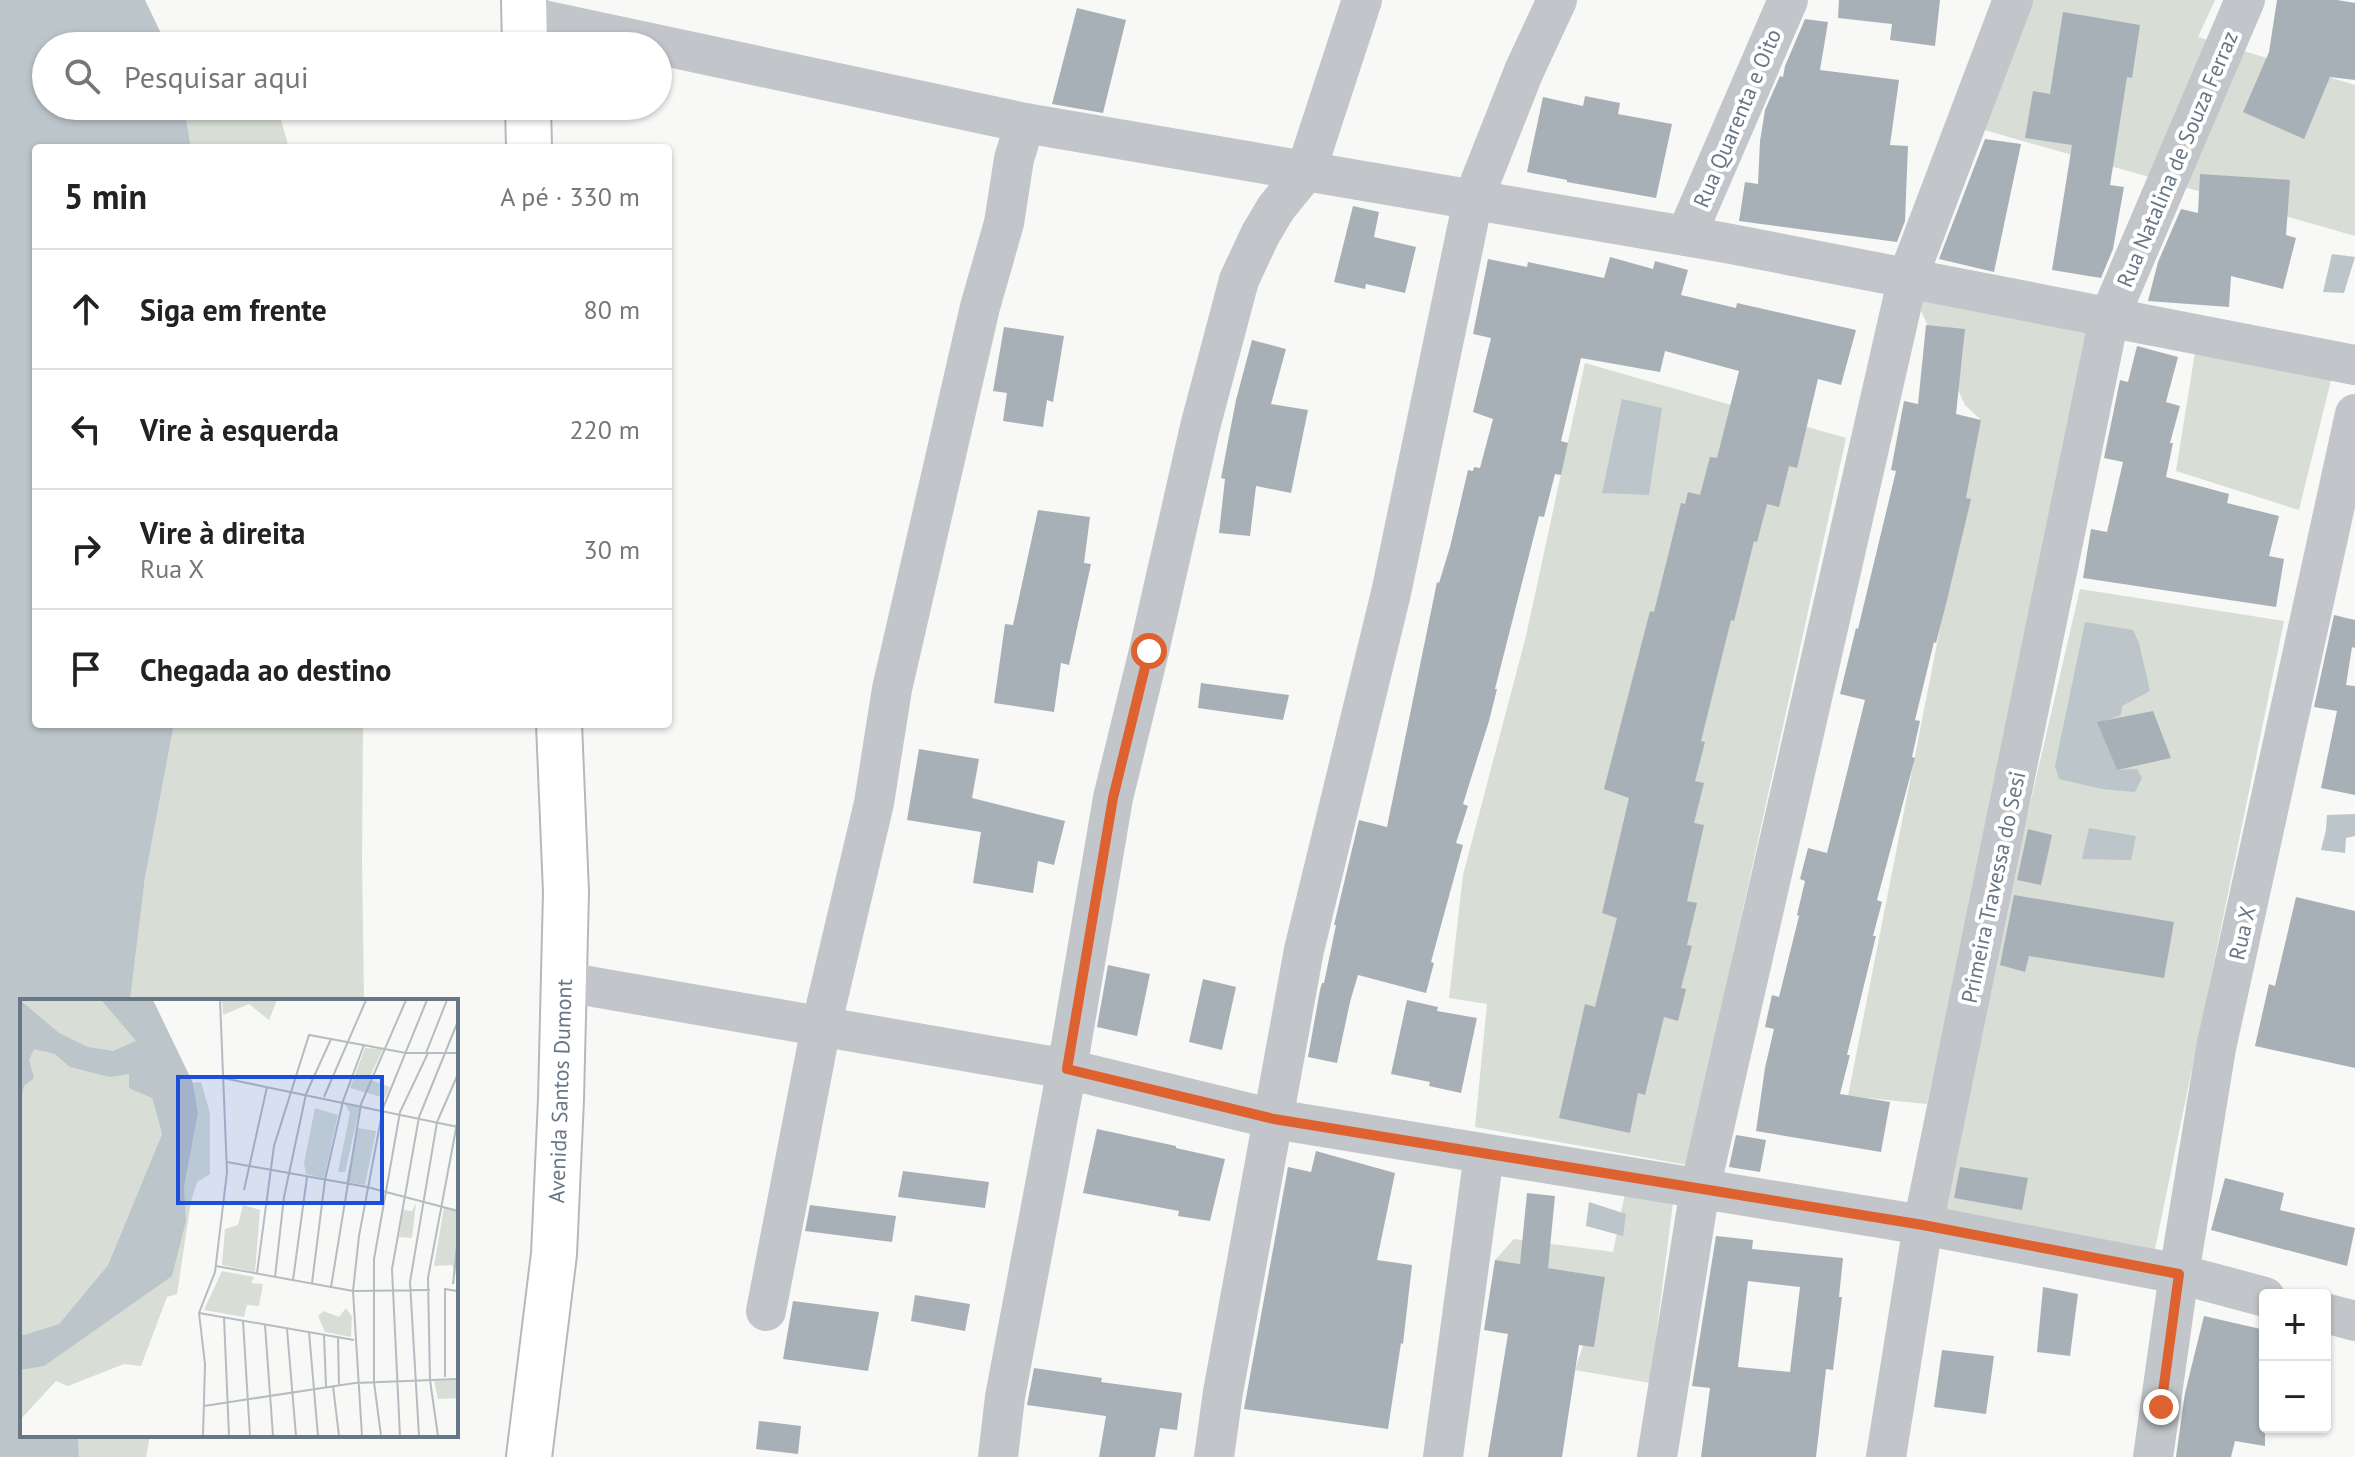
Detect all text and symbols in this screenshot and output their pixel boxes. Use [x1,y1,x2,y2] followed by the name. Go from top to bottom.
[1687,24,1787,212] street label: Rua Quarenta e Oito
[2110,27,2244,291] street label: Rua Natalina de Souza Ferraz
[32,32,672,120] search box
[60,54,104,98] icon: search
[124,57,309,96] text: Pesquisar aqui
[64,174,147,218] text: 5 min
[500,180,640,213] text: A pé · 330 m
[64,287,108,331] icon: ahead
[140,290,327,329] text: Siga em frente
[584,293,640,326] text: 80 m
[64,407,108,451] icon: left
[140,410,339,449] text: Vire à esquerda
[569,413,640,446] text: 220 m
[140,513,305,552] text: Vire à direita
[64,527,108,571] icon: right
[584,533,640,566] text: 30 m
[140,552,204,585] text: Rua X
[1131,633,1167,669] route start
[64,647,108,691] icon: arrive
[140,650,391,689] text: Chegada ao destino
[1955,769,2031,1005] street label: Primeira Travessa do Sesi
[2222,903,2262,963] street label: Rua X
[542,978,578,1204] street label: Avenida Santos Dumont
[20,999,458,1437] inset map
[2259,1289,2331,1433] map controls
[2259,1289,2331,1361] button: +
[2259,1361,2331,1433] button: −
[2143,1389,2179,1425] route end

